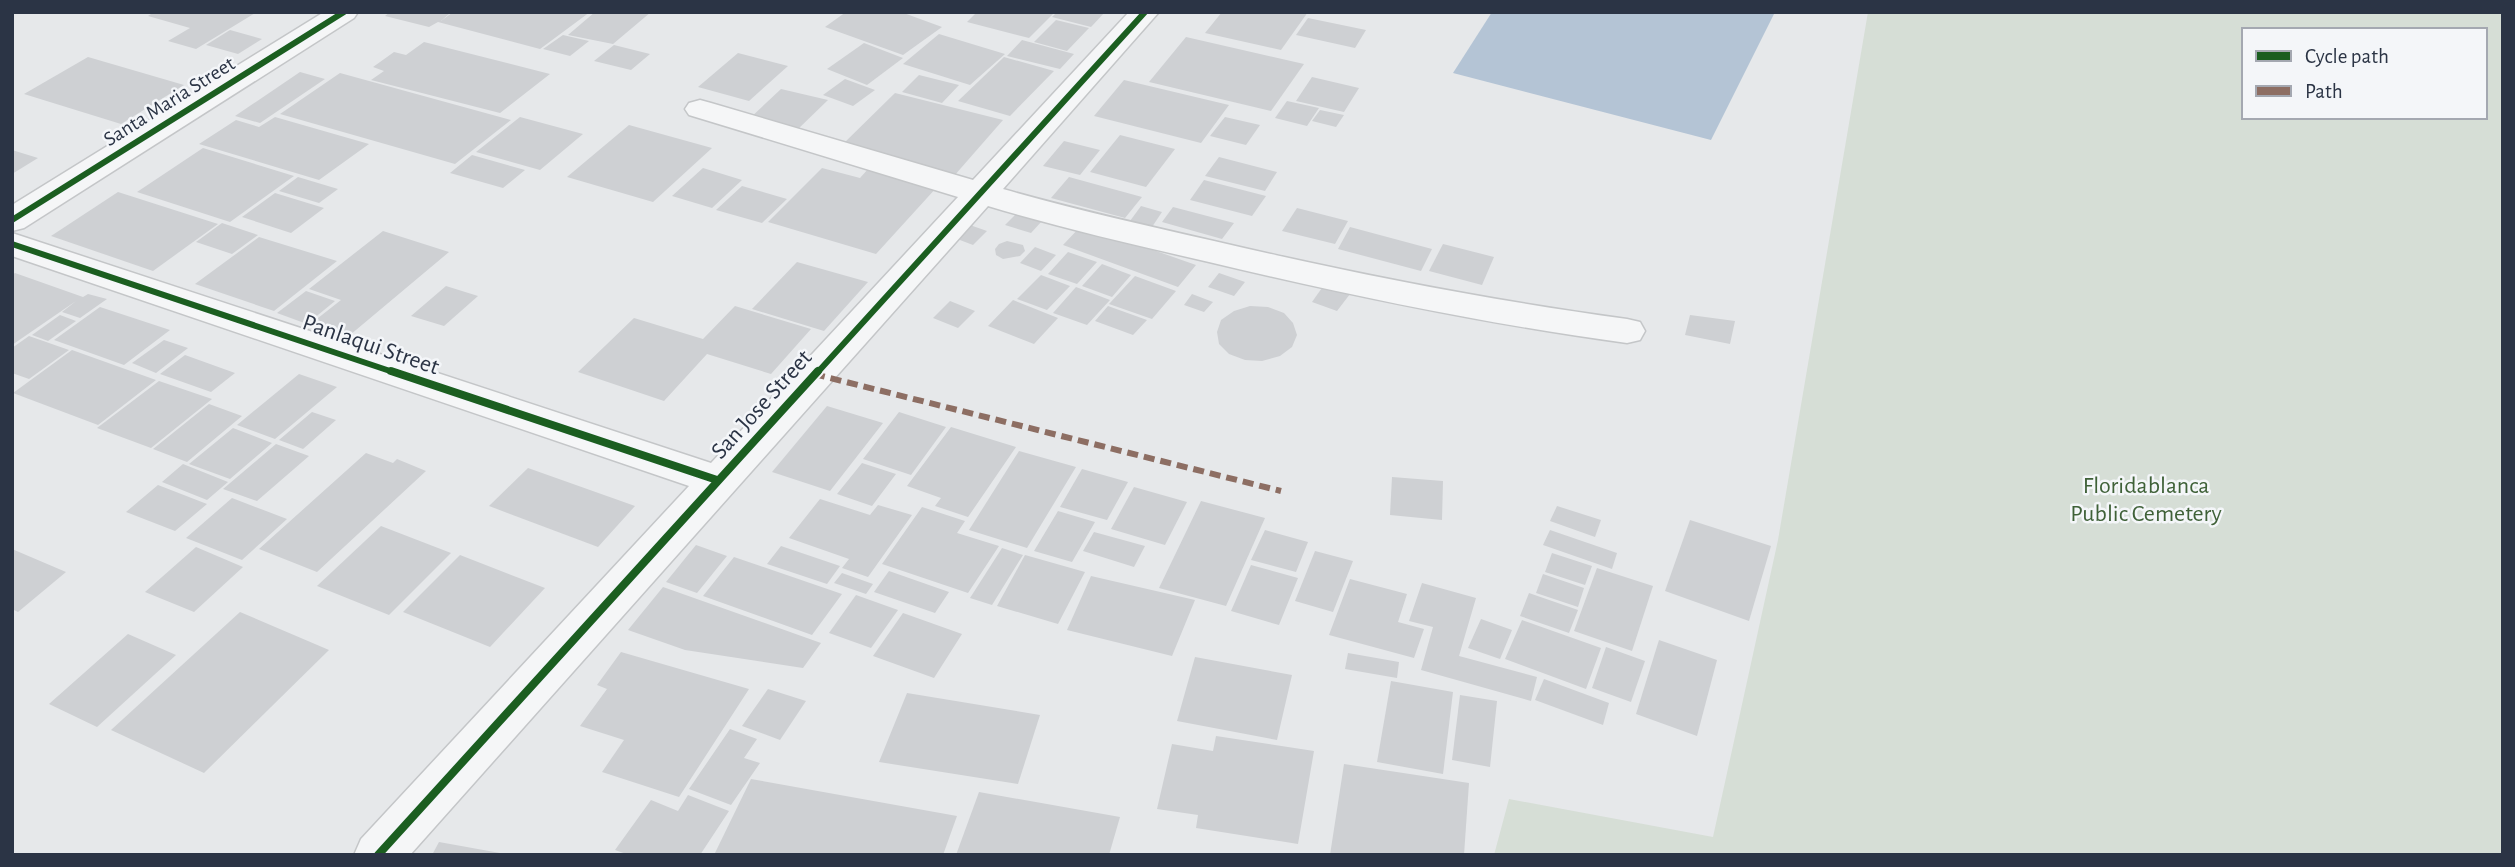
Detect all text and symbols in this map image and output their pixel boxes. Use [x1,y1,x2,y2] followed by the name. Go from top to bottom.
[2242,28,2487,119] legend
[2305,46,2389,67] text: Cycle path
[100,53,239,150] street label: Santa Maria Street
[2305,81,2343,102] text: Path
[299,310,442,380] street label: Panlaqui Street
[707,345,817,464] street label: San Jose Street
[2070,474,2222,526] park label: Floridablanca Public Cemetery

